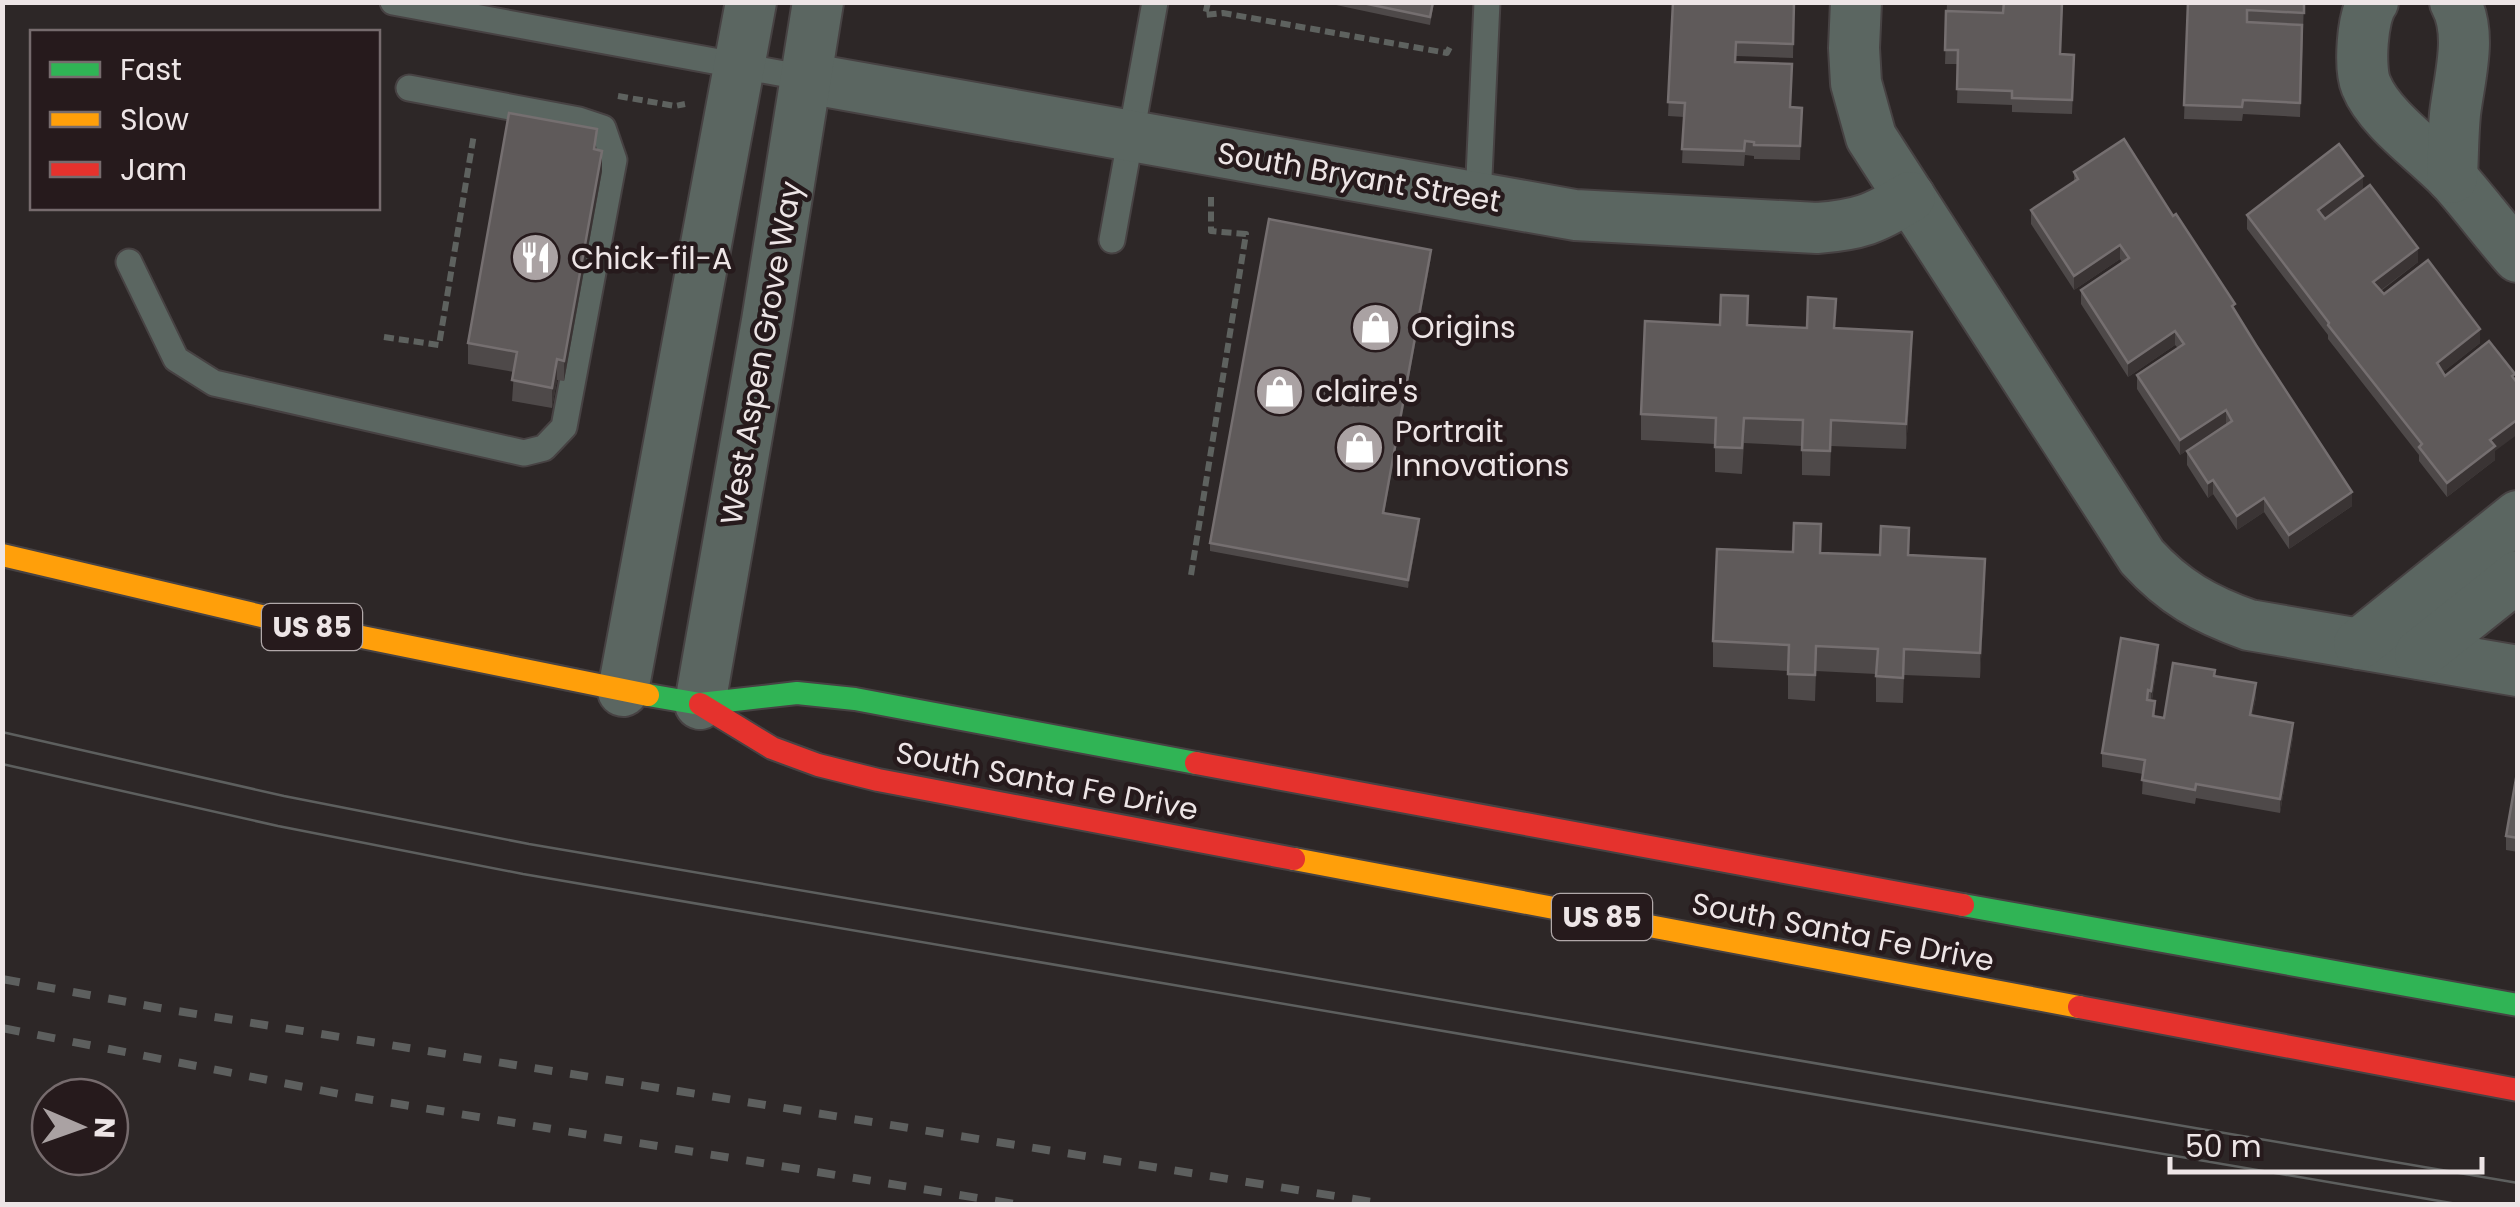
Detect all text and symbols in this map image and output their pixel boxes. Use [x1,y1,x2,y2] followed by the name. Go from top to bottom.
[30,30,380,210] legend
[120,48,182,91] text: Fast
[120,98,189,141] text: Slow
[1214,131,1504,223] street label: South Bryant Street
[120,148,187,191] text: Jam
[710,178,812,528] street label: West Aspen Grove Way
[510,232,562,284] restaurant icon: Chick-fil-A
[571,237,732,280] place label: Chick-fil-A
[1350,301,1402,353] shop icon: Origins
[1411,306,1516,349] place label: Origins
[1254,365,1306,417] shop icon: claire's
[1315,370,1418,413] place label: claire's
[1395,410,1569,487] place label: Portrait Innovations
[1334,422,1386,474] shop icon: Portrait Innovations
[262,604,362,650] road number: US 85
[892,731,1202,831] street label: South Santa Fe Drive
[1688,882,1998,982] street label: South Santa Fe Drive
[1552,894,1652,940] road number: US 85
[30,1077,130,1177] north arrow
[2170,1112,2482,1174] scale bar
[85,1117,124,1139] text: N
[2185,1125,2262,1168] text: 50 m

